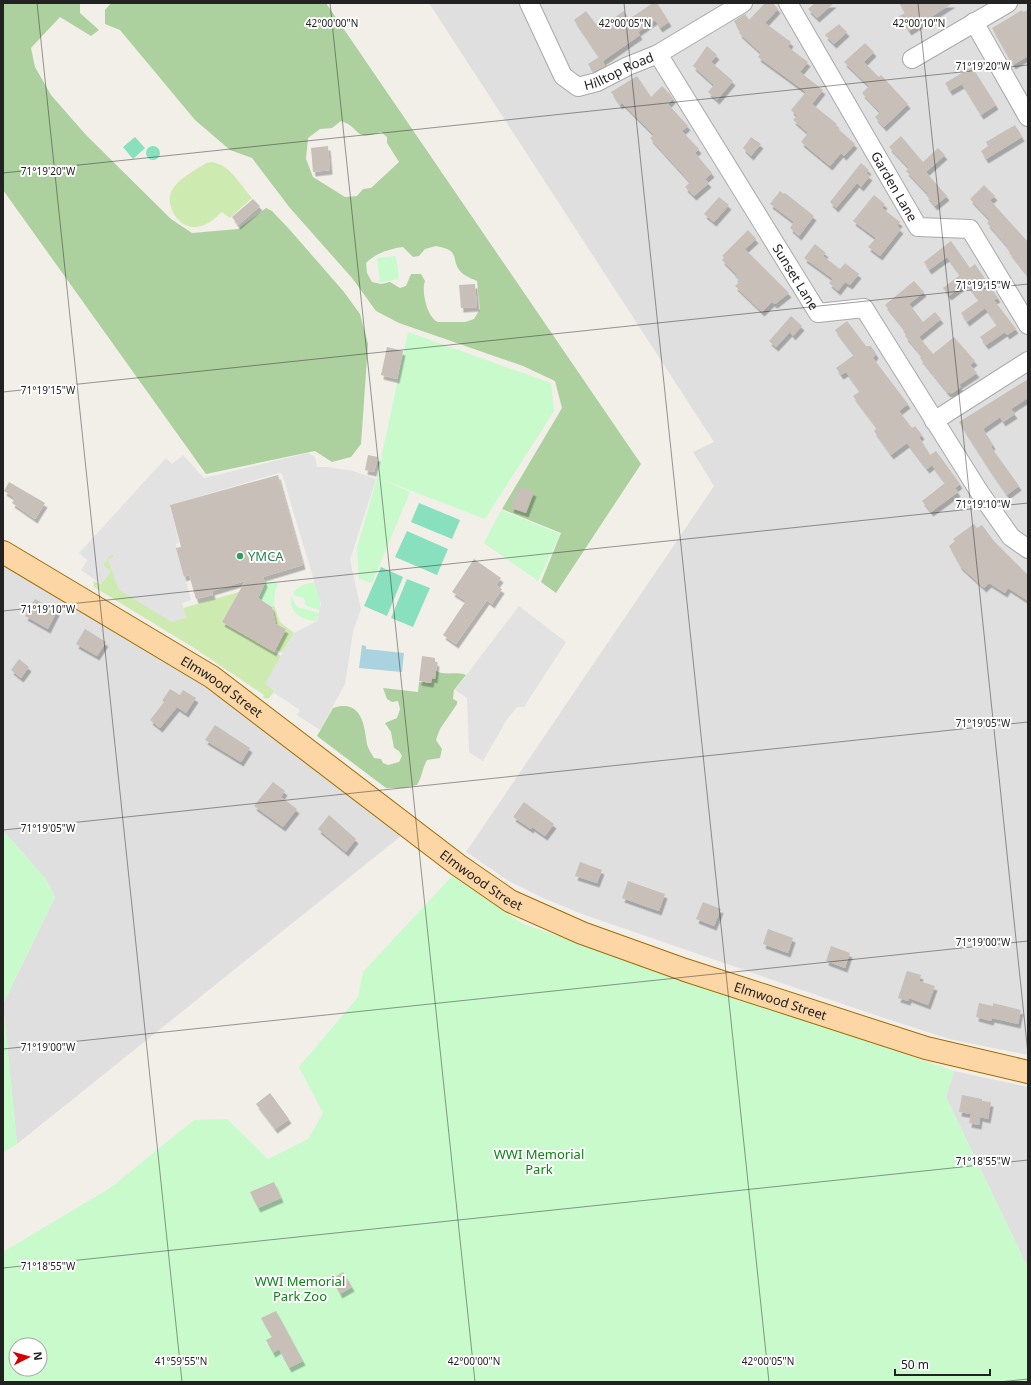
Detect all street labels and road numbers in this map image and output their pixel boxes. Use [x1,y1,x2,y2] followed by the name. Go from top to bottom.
[582,48,656,94] street label: Hilltop Road
[867,148,922,225] street label: Garden Lane
[768,241,823,313] street label: Sunset Lane
[178,651,267,722] street label: Elmwood Street
[436,845,526,915] street label: Elmwood Street
[732,977,829,1024] street label: Elmwood Street

